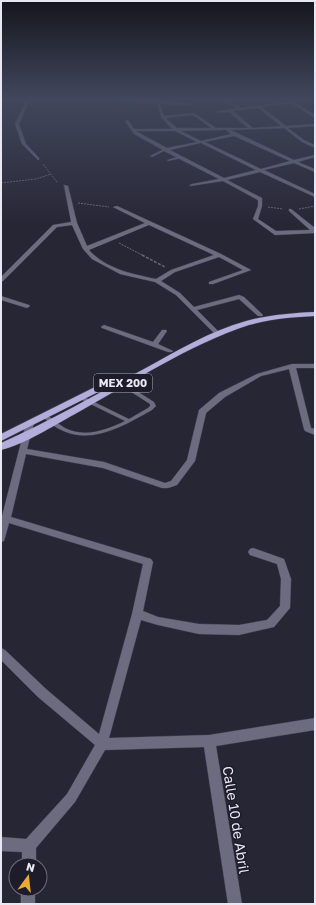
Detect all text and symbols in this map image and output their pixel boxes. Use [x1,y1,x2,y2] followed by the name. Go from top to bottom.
[94,374,152,392] road number: MEX 200
[220,765,253,875] street label: Calle 10 de Abril
[8,857,48,897] north arrow
[25,859,36,874] text: N

